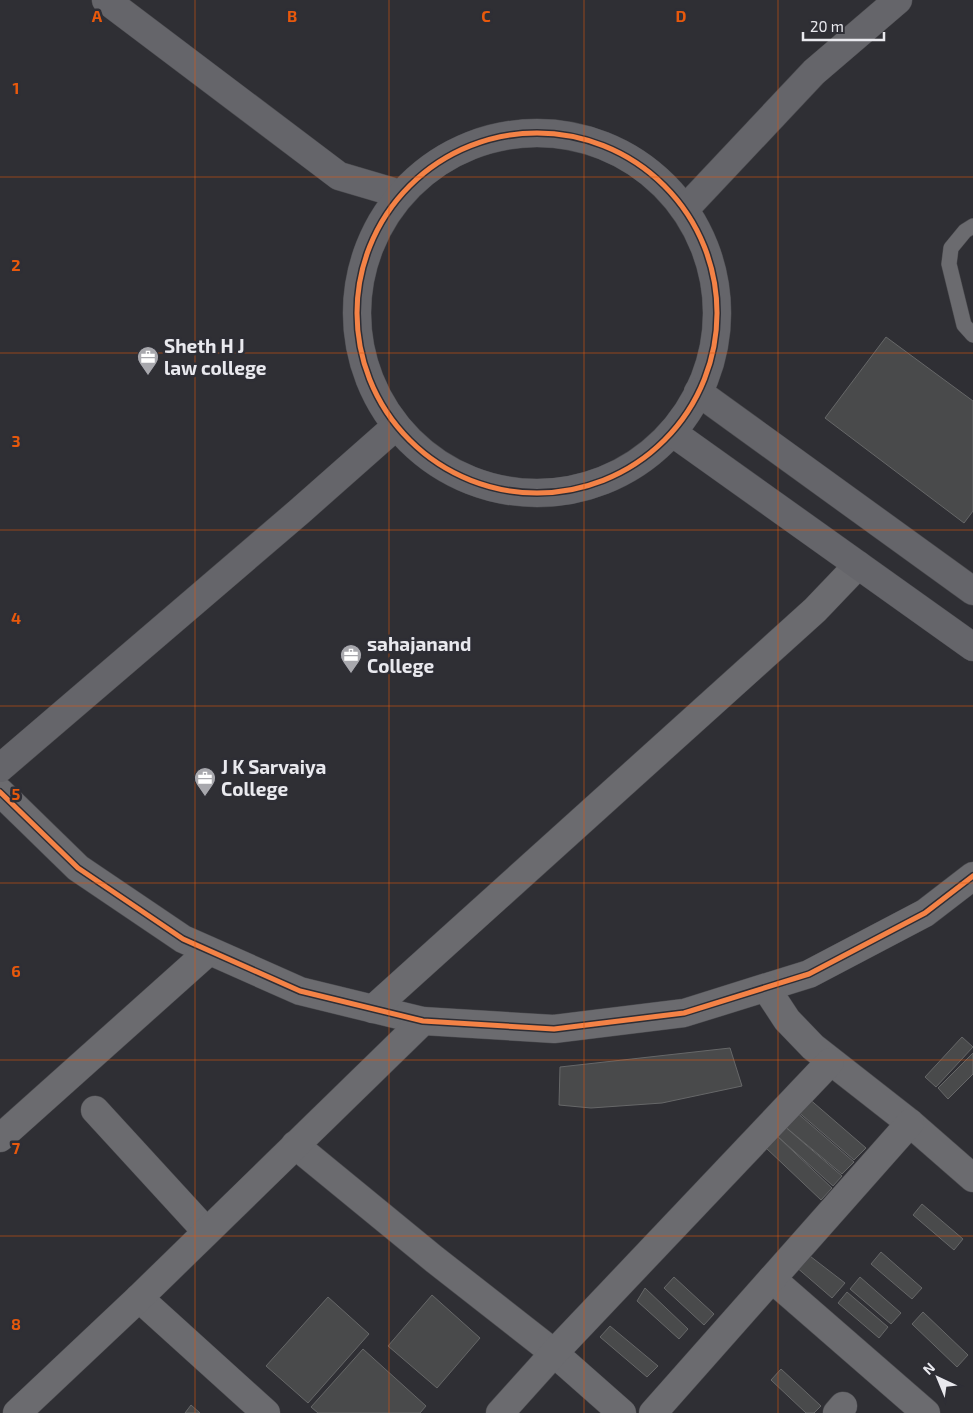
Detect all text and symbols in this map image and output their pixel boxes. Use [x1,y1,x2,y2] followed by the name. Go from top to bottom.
[92,6,103,25] text: A
[287,6,297,25] text: B
[481,6,491,25] text: C
[676,6,687,25] text: D
[803,10,884,42] scale bar
[810,17,844,35] text: 20 m
[13,78,19,97] text: 1
[11,255,21,274] text: 2
[164,334,267,379] place label: Sheth H J law college
[136,345,160,376] office icon: Sheth H J law college
[11,431,21,450] text: 3
[11,608,21,627] text: 4
[367,632,471,677] place label: sahajanand College
[339,643,363,674] office icon: sahajanand College
[221,755,326,800] place label: J K Sarvaiya College
[193,766,217,797] office icon: J K Sarvaiya College
[12,784,21,803] text: 5
[11,961,21,980] text: 6
[12,1138,21,1157] text: 7
[11,1314,21,1333] text: 8
[913,1353,963,1403] north arrow
[919,1359,938,1378] text: N

